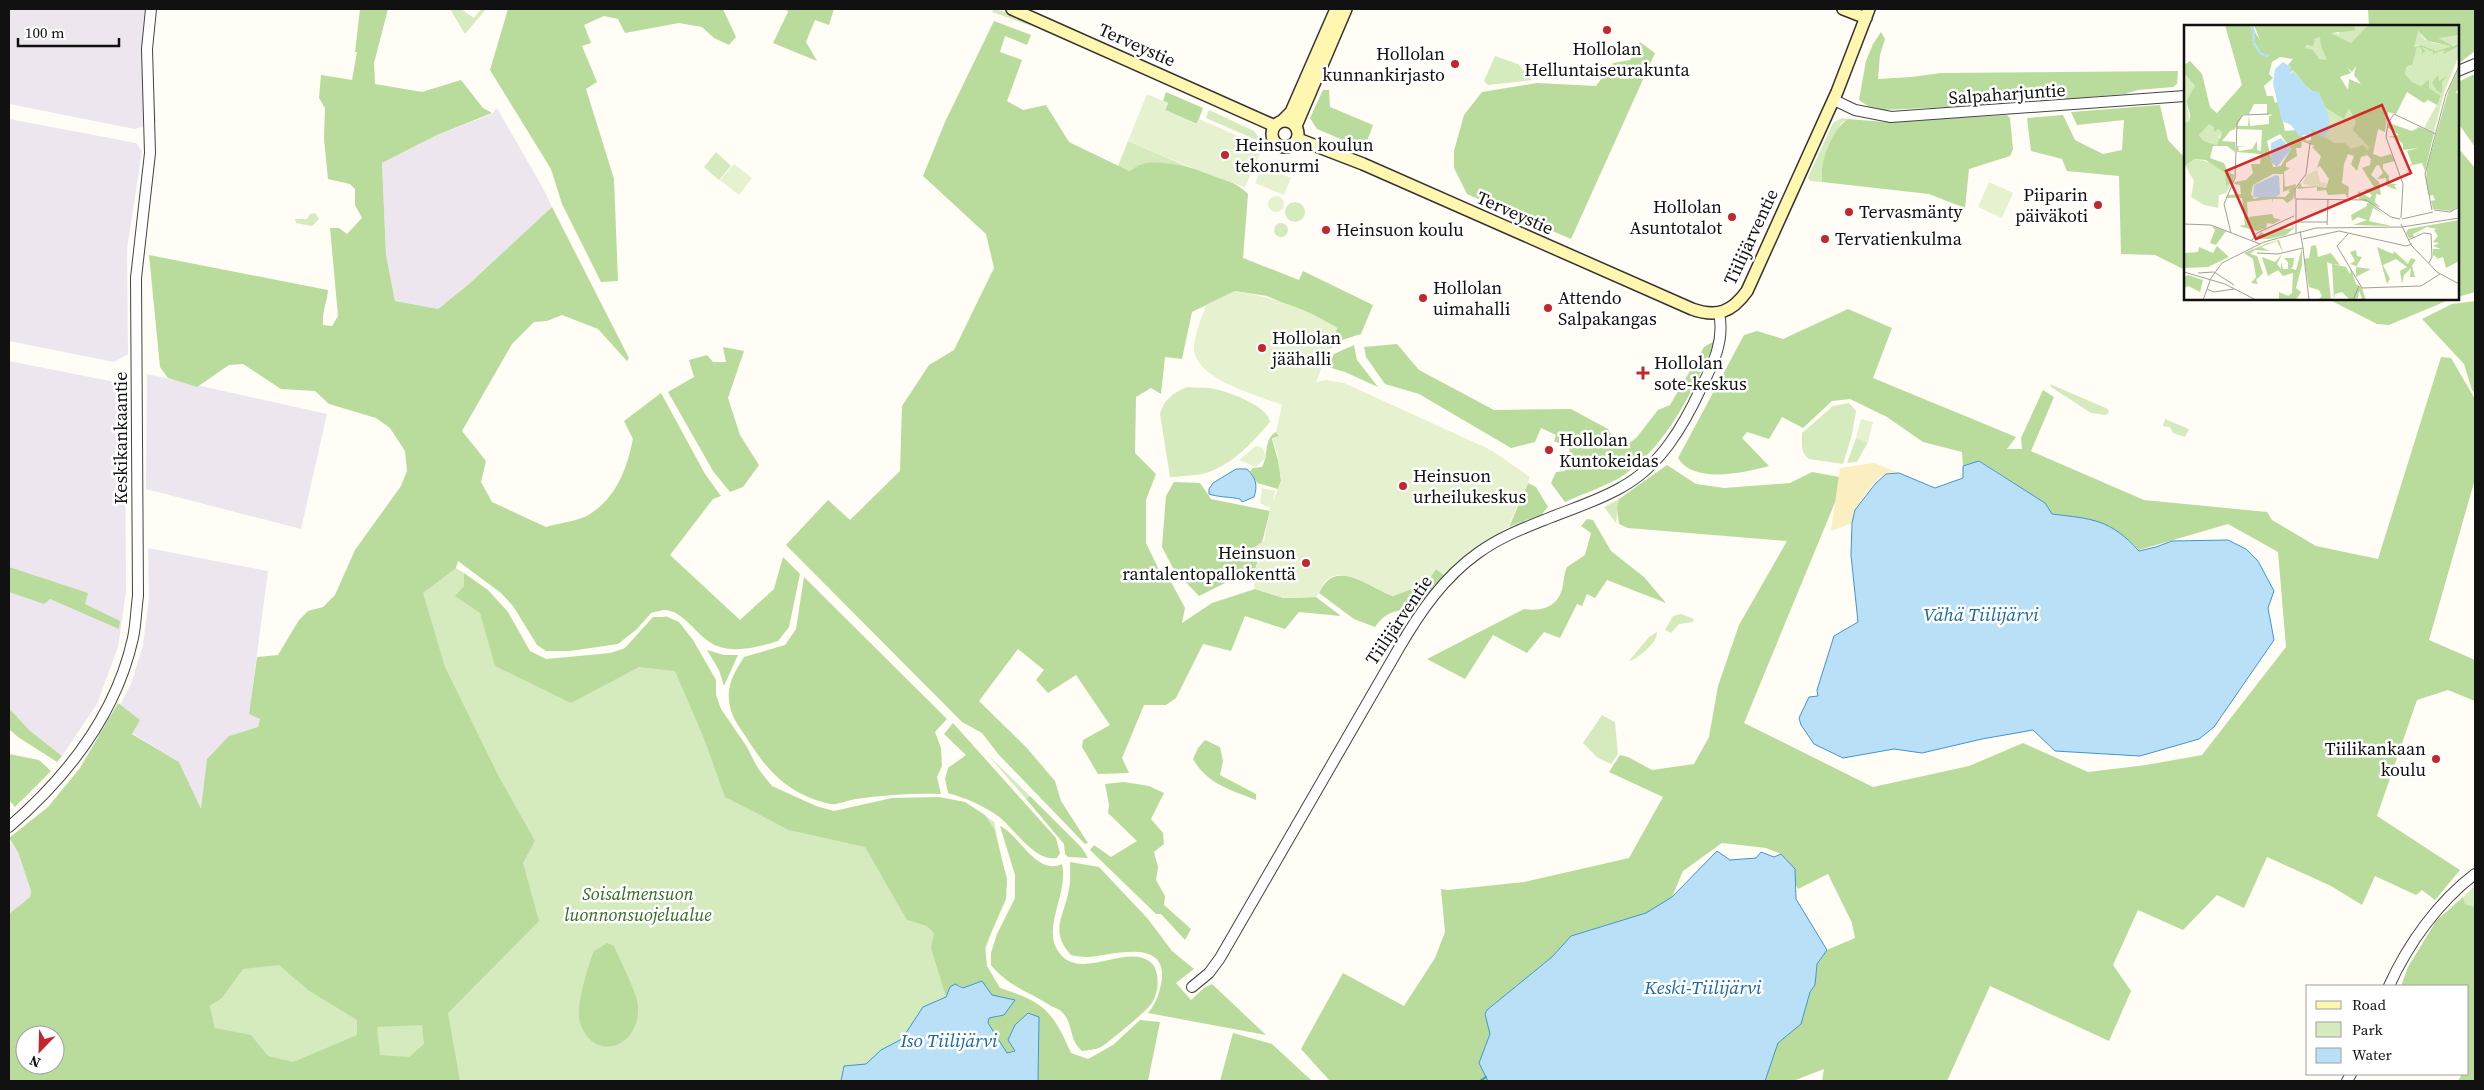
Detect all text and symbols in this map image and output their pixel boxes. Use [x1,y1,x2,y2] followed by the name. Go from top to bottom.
[18,15,119,47] scale bar
[1095,17,1180,73] street label: Terveystie
[25,22,65,43] text: 100 m
[1601,24,1613,36] marker: Hollolan Helluntaiseurakunta
[2184,25,2459,300] inset map
[1524,36,1690,82] place label: Hollolan Helluntaiseurakunta
[1322,41,1445,87] place label: Hollolan kunnankirjasto
[1449,58,1461,70] marker: Hollolan kunnankirjasto
[1948,77,2066,110] street label: Salpaharjuntie
[1235,132,1374,178] place label: Heinsuon koulun tekonurmi
[1219,149,1231,161] marker: Heinsuon koulun tekonurmi
[2015,182,2088,228] place label: Piiparin päiväkoti
[1473,185,1558,241] street label: Terveystie
[1717,185,1784,289] street label: Tiilijärventie
[1629,194,1722,240] place label: Hollolan Asuntotalot
[1859,199,1963,224] place label: Tervasmänty
[2092,199,2104,211] marker: Piiparin päiväkoti
[1843,206,1855,218] marker: Tervasmänty
[1726,211,1738,223] marker: Hollolan Asuntotalot
[1336,217,1464,242] place label: Heinsuon koulu
[1320,224,1332,236] marker: Heinsuon koulu
[1835,226,1963,251] place label: Tervatienkulma
[1819,233,1831,245] marker: Tervatienkulma
[1433,275,1510,321] place label: Hollolan uimahalli
[1558,285,1657,331] place label: Attendo Salpakangas
[1417,292,1429,304] marker: Hollolan uimahalli
[1542,302,1554,314] marker: Attendo Salpakangas
[1270,325,1341,371] place label: Hollolan jäähalli
[1256,342,1268,354] marker: Hollolan jäähalli
[1654,350,1747,396] place label: Hollolan sote-keskus
[1636,366,1650,380] marker: Hollolan sote-keskus
[108,372,133,504] street label: Keskikankaantie
[1559,427,1659,473] place label: Hollolan Kuntokeidas
[1543,444,1555,456] marker: Hollolan Kuntokeidas
[1413,463,1527,509] place label: Heinsuon urheilukeskus
[1397,480,1409,492] marker: Heinsuon urheilukeskus
[1122,540,1297,586] place label: Heinsuon rantalentopallokenttä
[1300,557,1312,569] marker: Heinsuon rantalentopallokenttä
[1359,570,1438,670] street label: Tiilijärventie
[1923,601,2039,627] water label: Vähä Tiilijärvi
[2325,736,2426,782] place label: Tiilikankaan koulu
[2430,753,2442,765] marker: Tiilikankaan koulu
[564,881,712,927] park label: Soisalmensuon luonnonsuojelualue
[1643,974,1762,1000] water label: Keski-Tiilijärvi
[2306,985,2469,1075] legend
[2352,994,2386,1015] text: Road
[2352,1019,2384,1040] text: Park
[15,1025,65,1075] north arrow
[899,1027,998,1053] water label: Iso Tiilijärvi
[2352,1044,2393,1065] text: Water
[26,1051,44,1073] text: N

